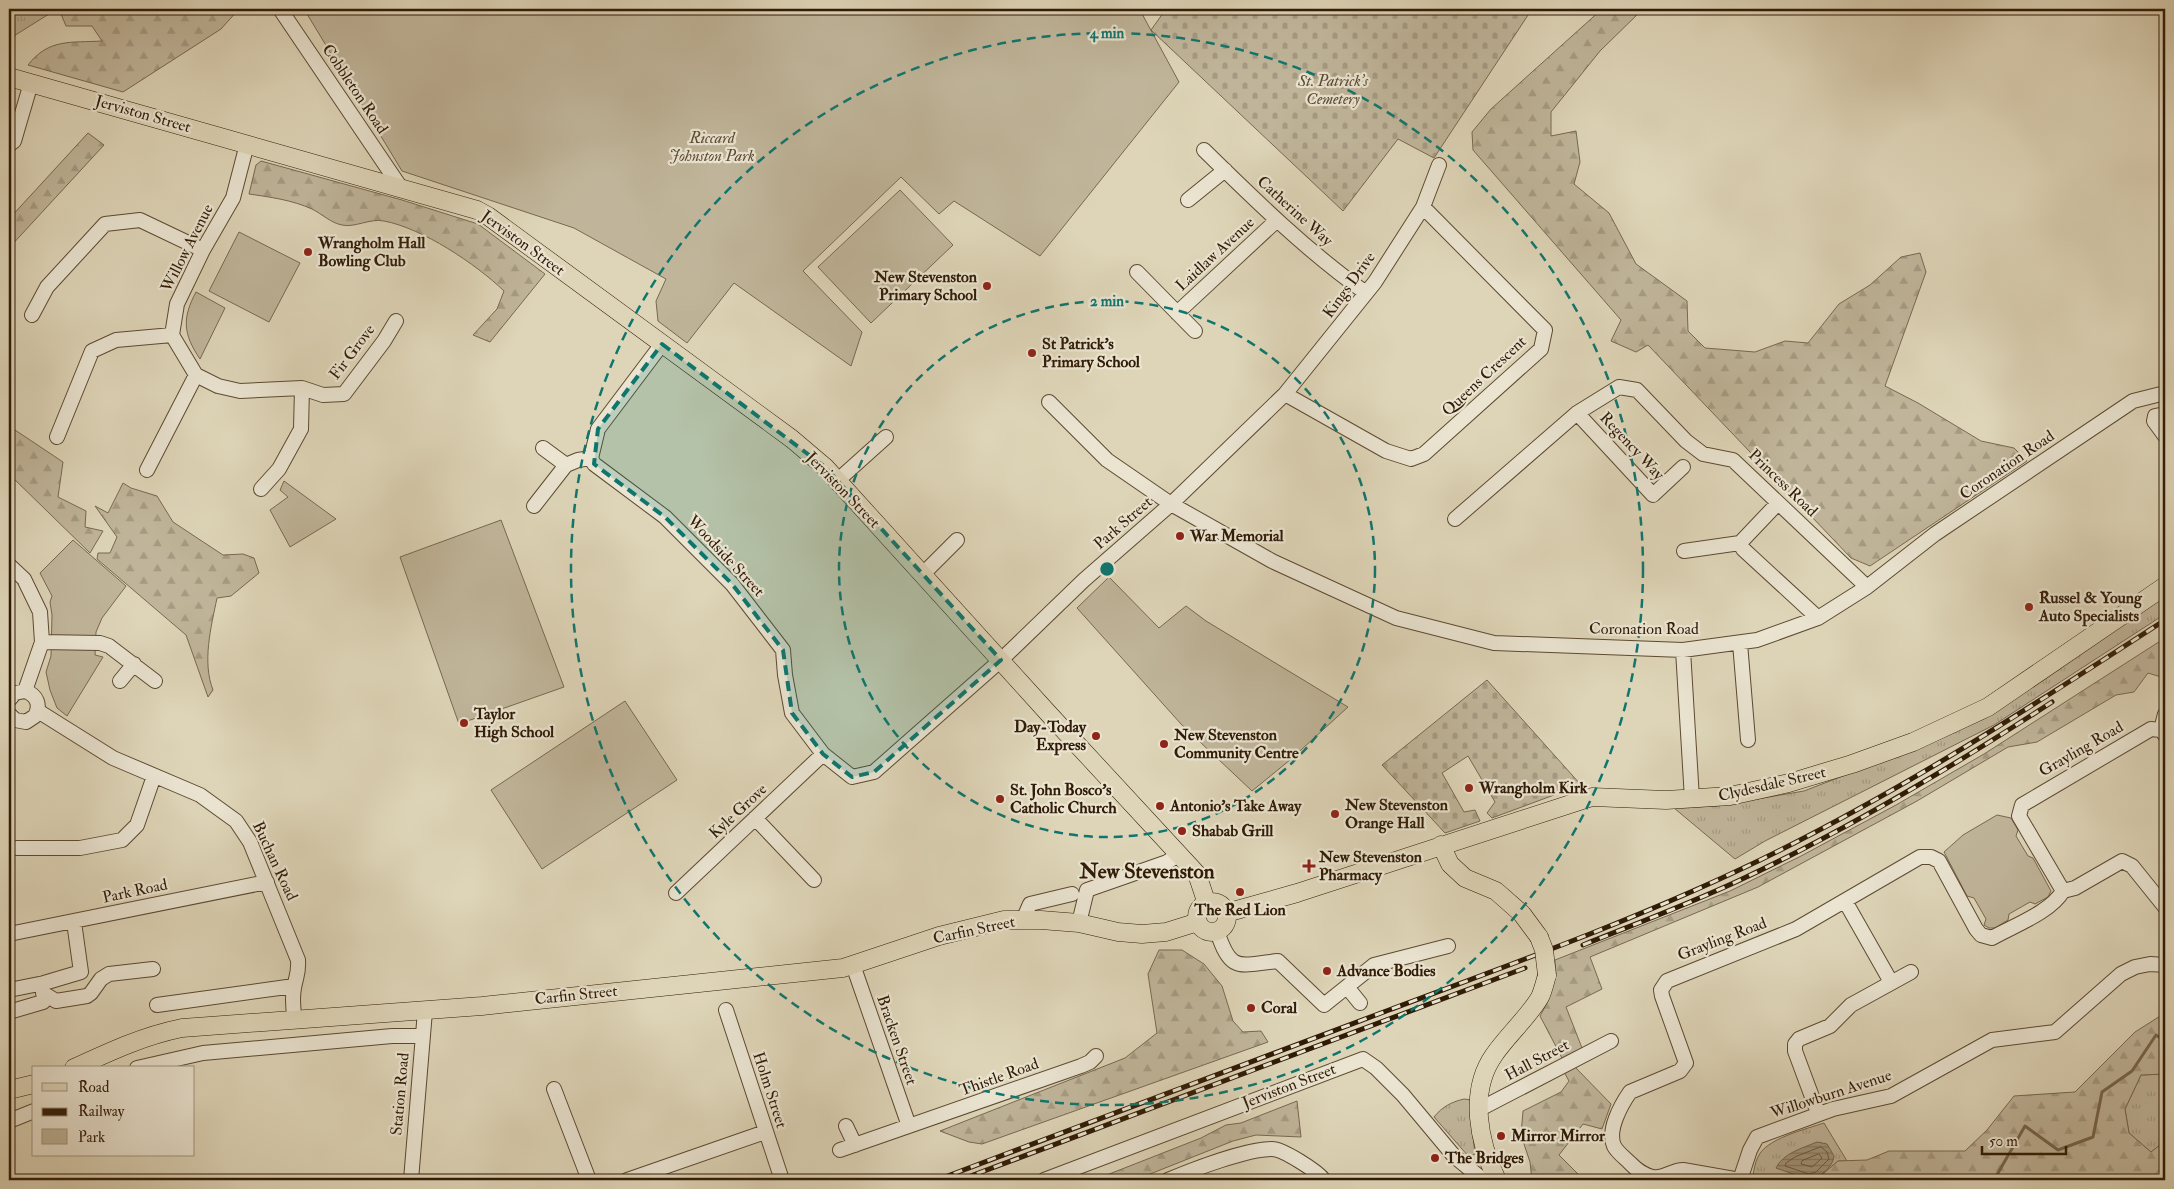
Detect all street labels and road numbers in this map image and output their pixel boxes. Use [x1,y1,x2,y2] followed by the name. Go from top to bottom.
[318,40,392,138] street label: Cobbleton Road
[92,91,193,138] street label: Jerviston Street
[1253,172,1338,251] street label: Catherine Way
[156,200,218,296] street label: Willow Avenue
[476,205,569,281] street label: Jerviston Street
[1172,212,1259,296] street label: Laidlaw Avenue
[1318,248,1380,322] street label: Kings Drive
[325,320,379,384] street label: Fir Grove
[1438,332,1530,420] street label: Queens Crescent
[1595,408,1669,485] street label: Regency Way
[1956,426,2058,504] street label: Coronation Road
[1744,445,1822,521] street label: Princess Road
[800,447,884,533] street label: Jerviston Street
[1090,492,1156,554] street label: Park Street
[682,510,769,601] street label: Woodside Street
[1589,619,1699,639] street label: Coronation Road
[2035,717,2127,781] street label: Grayling Road
[1716,762,1828,806] street label: Clydesdale Street
[705,779,771,843] street label: Kyle Grove
[248,818,302,904] street label: Buchan Road
[101,874,169,908] street label: Park Road
[931,912,1017,948] street label: Carfin Street
[1675,913,1770,965] street label: Grayling Road
[534,981,618,1009] street label: Carfin Street
[872,992,922,1088] street label: Bracken Street
[1501,1035,1573,1085] street label: Hall Street
[748,1049,792,1131] street label: Holm Street
[386,1052,414,1136] street label: Station Road
[957,1053,1041,1101] street label: Thistle Road
[1238,1059,1339,1114] street label: Jerviston Street
[1767,1065,1894,1123] street label: Willowburn Avenue

